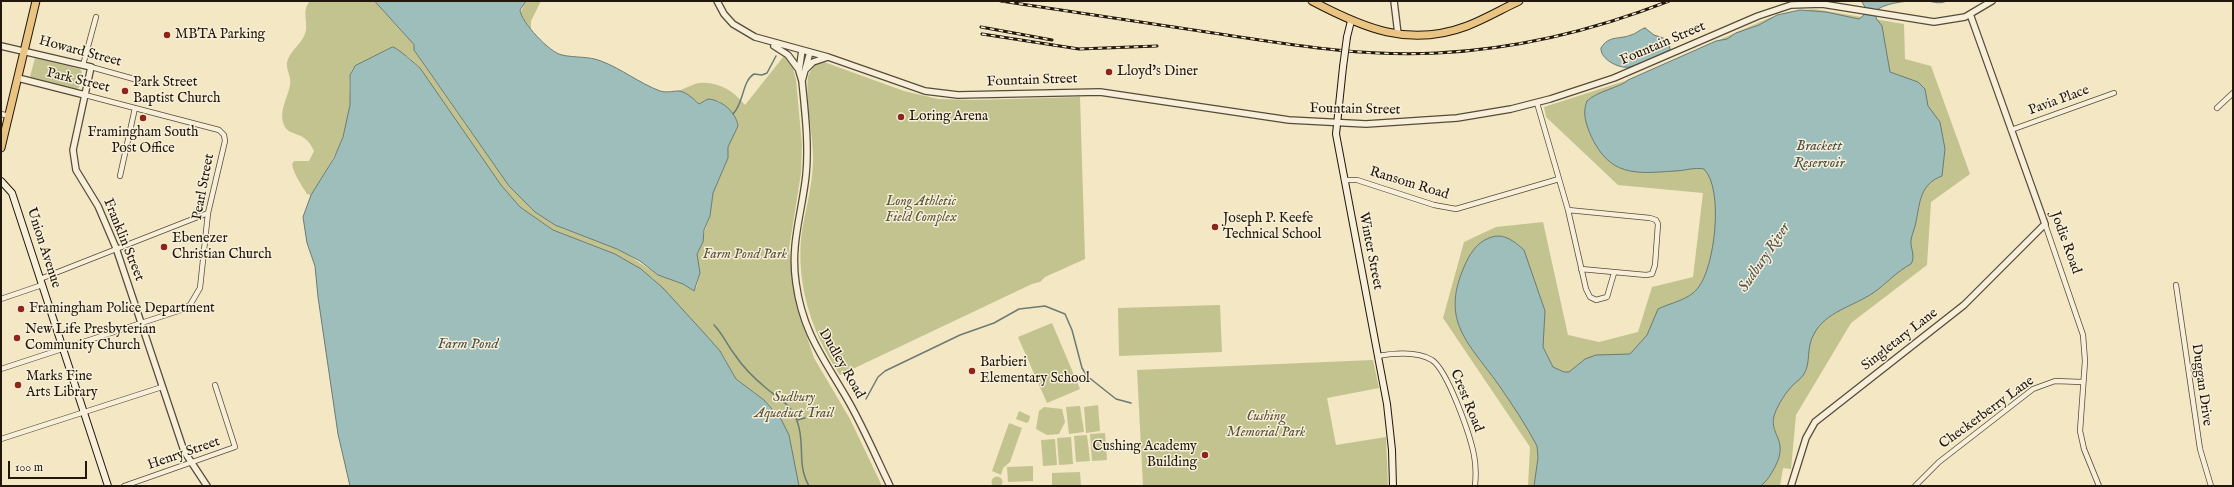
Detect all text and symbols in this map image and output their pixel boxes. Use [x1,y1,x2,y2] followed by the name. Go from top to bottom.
[1618,19,1708,69] street label: Fountain Street
[175,27,265,43] place label: MBTA Parking
[162,30,172,40] marker: MBTA Parking
[37,33,123,71] street label: Howard Street
[1117,64,1198,80] place label: Lloyd's Diner
[45,65,111,97] street label: Park Street
[1104,67,1114,77] marker: Lloyd's Diner
[986,71,1078,91] street label: Fountain Street
[133,75,220,108] place label: Park Street Baptist Church
[2026,82,2092,120] street label: Pavia Place
[120,86,130,96] marker: Park Street Baptist Church
[1309,101,1401,119] street label: Fountain Street
[909,109,988,125] place label: Loring Arena
[896,112,906,122] marker: Loring Arena
[138,113,148,123] marker: Framingham South Post Office
[87,125,199,158] place label: Framingham South Post Office
[1793,138,1845,173] water label: Brackett Reservoir
[189,152,219,222] street label: Pearl Street
[1367,164,1451,204] street label: Ransom Road
[885,194,957,226] park label: Long Athletic Field Complex
[99,196,147,284] street label: Franklin Street
[22,206,64,290] street label: Union Avenue
[2046,210,2084,276] street label: Jodie Road
[1223,211,1321,244] place label: Joseph P. Keefe Technical School
[1354,211,1386,291] street label: Winter Street
[1735,220,1795,296] water label: Sudbury River
[1210,222,1220,232] marker: Joseph P. Keefe Technical School
[172,231,272,264] place label: Ebenezer Christian Church
[159,242,169,252] marker: Ebenezer Christian Church
[703,247,787,263] park label: Farm Pond Park
[29,301,215,317] place label: Framingham Police Department
[16,304,26,314] marker: Framingham Police Department
[1859,305,1941,375] street label: Singletary Lane
[25,322,156,354] place label: New Life Presbyterian Community Church
[814,326,868,402] street label: Dudley Road
[12,333,22,343] marker: New Life Presbyterian Community Church
[437,336,499,354] water label: Farm Pond
[2187,343,2215,427] street label: Duggan Drive
[980,355,1090,388] place label: Barbieri Elementary School
[967,366,977,376] marker: Barbieri Elementary School
[1446,367,1486,435] street label: Crest Road
[26,369,98,402] place label: Marks Fine Arts Library
[1936,373,2038,453] street label: Checkerberry Lane
[13,380,23,390] marker: Marks Fine Arts Library
[755,390,833,422] park label: Sudbury Aqueduct Trail
[1227,409,1305,442] park label: Cushing Memorial Park
[146,434,222,474] street label: Henry Street
[1092,439,1197,472] place label: Cushing Academy Building
[1200,450,1210,460] marker: Cushing Academy Building
[10,453,89,479] scale bar
[15,460,43,475] text: 100 m

